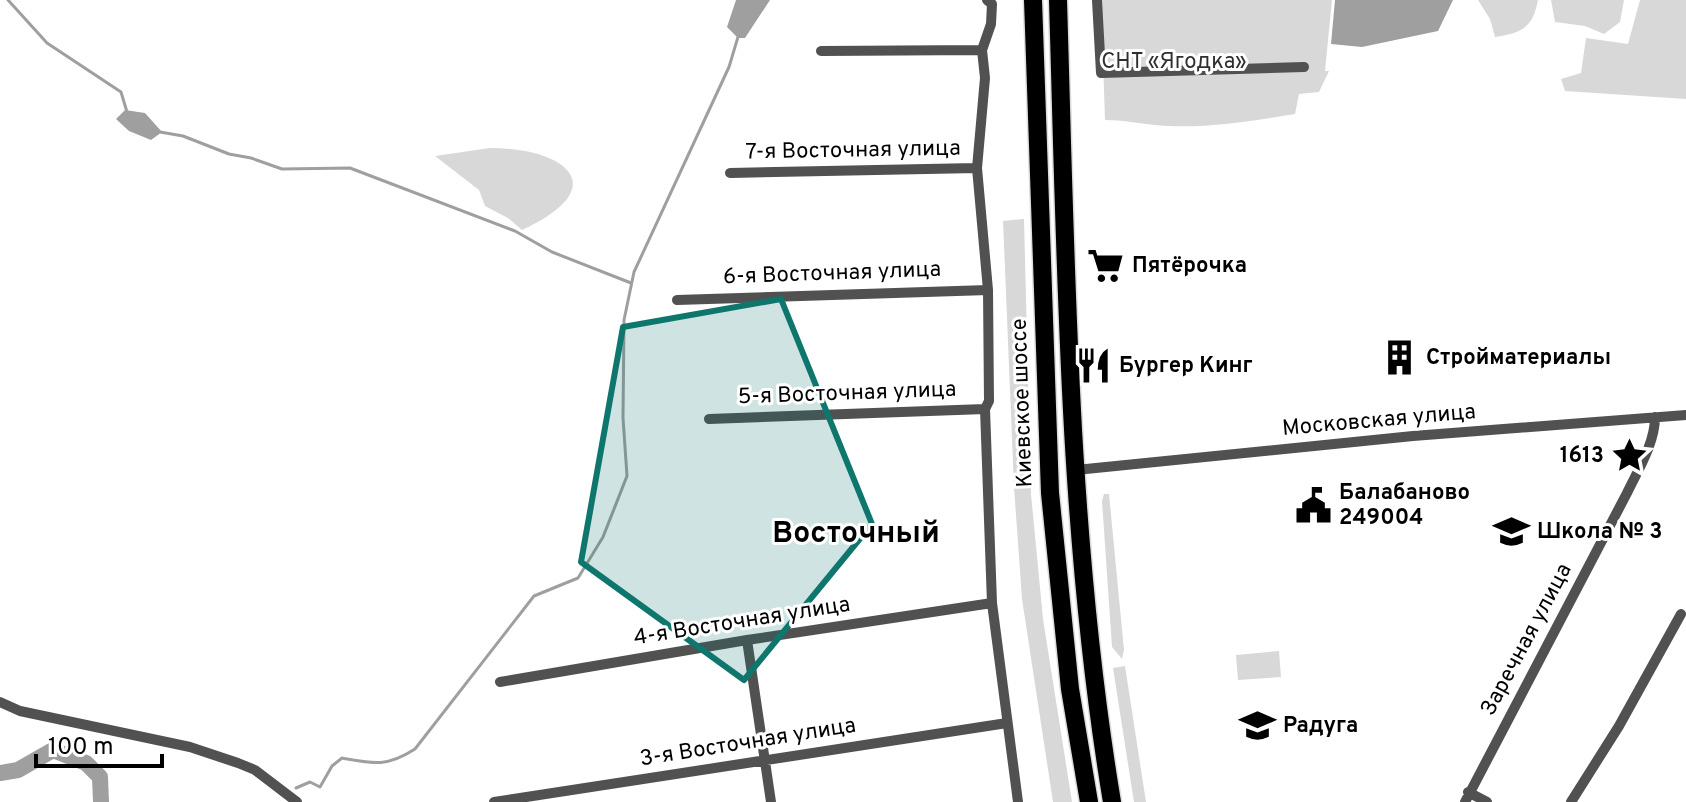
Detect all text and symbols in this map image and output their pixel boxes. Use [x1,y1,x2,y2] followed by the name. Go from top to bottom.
[1101,49,1247,76] park label: СНТ «Ягодка»
[745,136,961,166] street label: 7-я Восточная улица
[1087,247,1125,285] supermarket icon: Пятёрочка
[1132,253,1247,280] place label: Пятёрочка
[722,257,942,291] street label: 6-я Восточная улица
[1007,318,1039,488] street label: Киевское шоссе
[1381,339,1419,377] building icon: Стройматериалы
[1426,345,1611,372] place label: Стройматериалы
[1074,347,1112,385] restaurant icon: Бургер Кинг
[1119,353,1253,380] place label: Бургер Кинг
[737,377,957,411] street label: 5-я Восточная улица
[1281,399,1477,443] street label: Московская улица
[1611,437,1649,475] place icon: 1613
[1560,443,1604,470] place label: 1613
[1339,480,1470,532] place label: Балабаново 249004
[1294,487,1332,525] public building icon: Балабаново 249004
[1492,513,1530,551] school or university icon: Школа № 3
[772,516,940,553] district label: Восточный
[1537,519,1662,546] place label: Школа № 3
[1475,559,1579,721] street label: Заречная улица
[632,592,852,652] street label: 4-я Восточная улица
[1238,707,1276,745] school or university icon: Радуга
[638,713,858,773] street label: 3-я Восточная улица
[1283,713,1358,740] place label: Радуга
[36,718,162,768] scale bar
[48,733,114,763] text: 100 m

